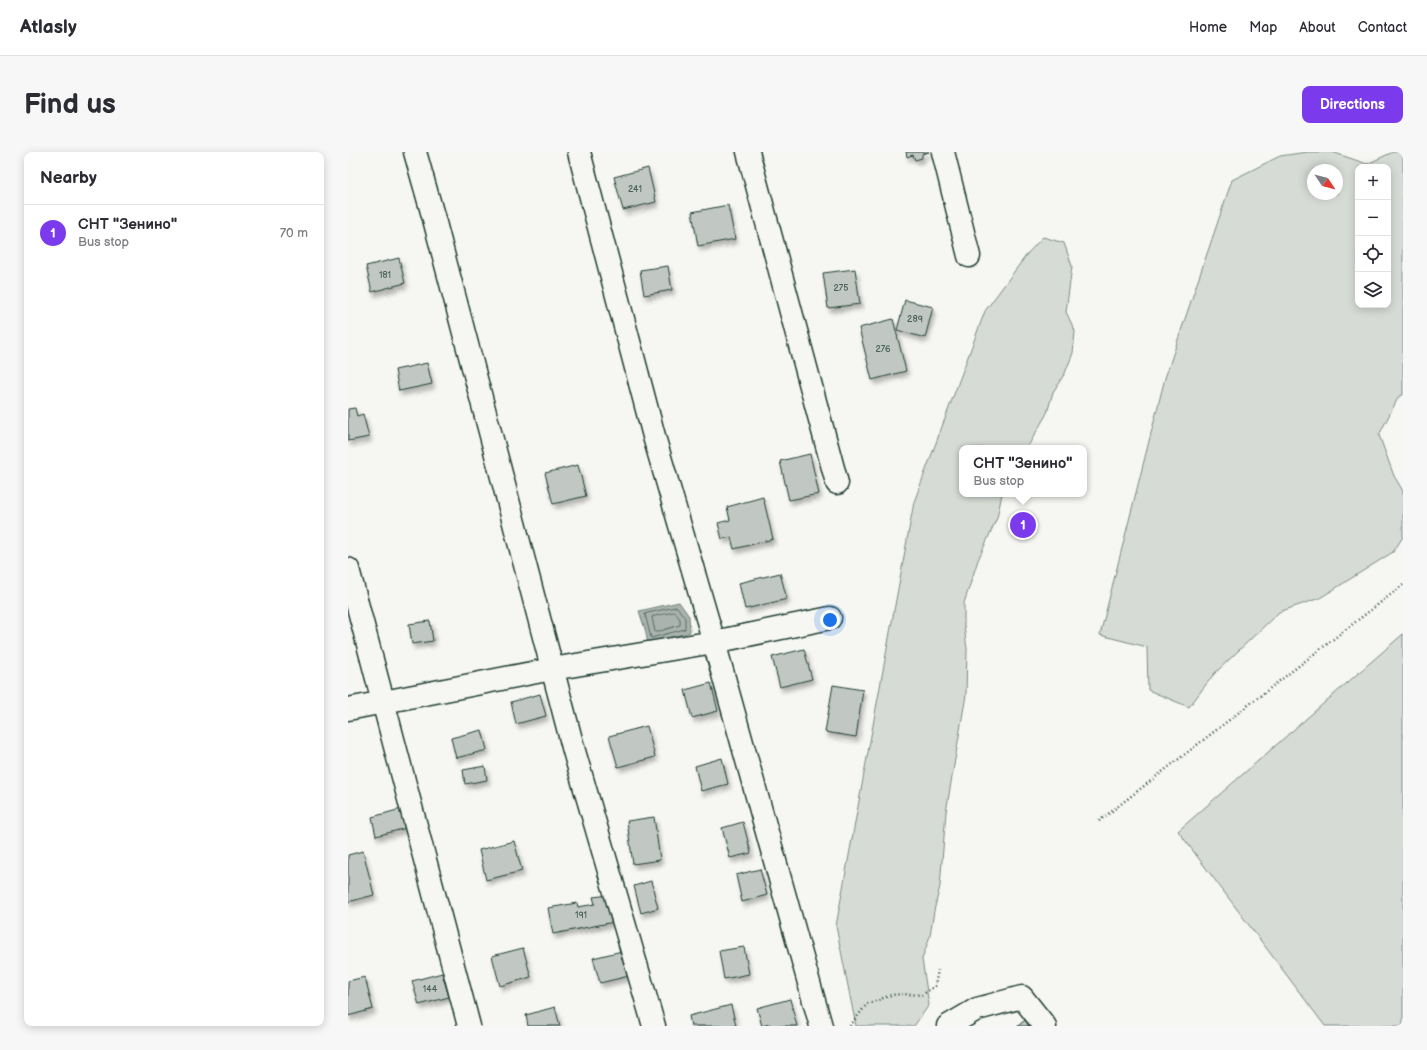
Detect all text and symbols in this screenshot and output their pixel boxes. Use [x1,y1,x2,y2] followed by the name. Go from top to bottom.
[20,16,77,39] text: Atlasly
[1189,19,1227,36] text: Home
[1249,19,1277,36] text: Map
[1299,19,1336,36] text: About
[1358,19,1407,36] text: Contact
[1302,86,1403,123] button: Directions
[24,88,116,121] text: Find us
[1307,164,1343,200] north arrow
[1355,164,1391,308] map controls
[1355,164,1391,200] button: +
[40,168,97,188] text: Nearby
[628,184,642,195] house number: 241
[1355,200,1391,236] button: −
[78,215,177,234] text: СНТ "Зенино"
[50,225,56,241] text: 1
[280,225,308,241] text: 70 m
[78,234,129,250] text: Bus stop
[1355,236,1391,272] button: locate
[379,270,391,281] house number: 181
[1355,272,1391,308] button: layers
[834,283,848,294] house number: 275
[907,314,923,325] house number: 289
[875,344,891,355] house number: 276
[959,445,1087,497] popup
[973,454,1073,473] text: СНТ "Зенино"
[973,473,1024,489] text: Bus stop
[1010,510,1036,540] pin: 1
[820,610,840,630] your location
[575,910,587,921] house number: 191
[423,984,438,995] house number: 144

